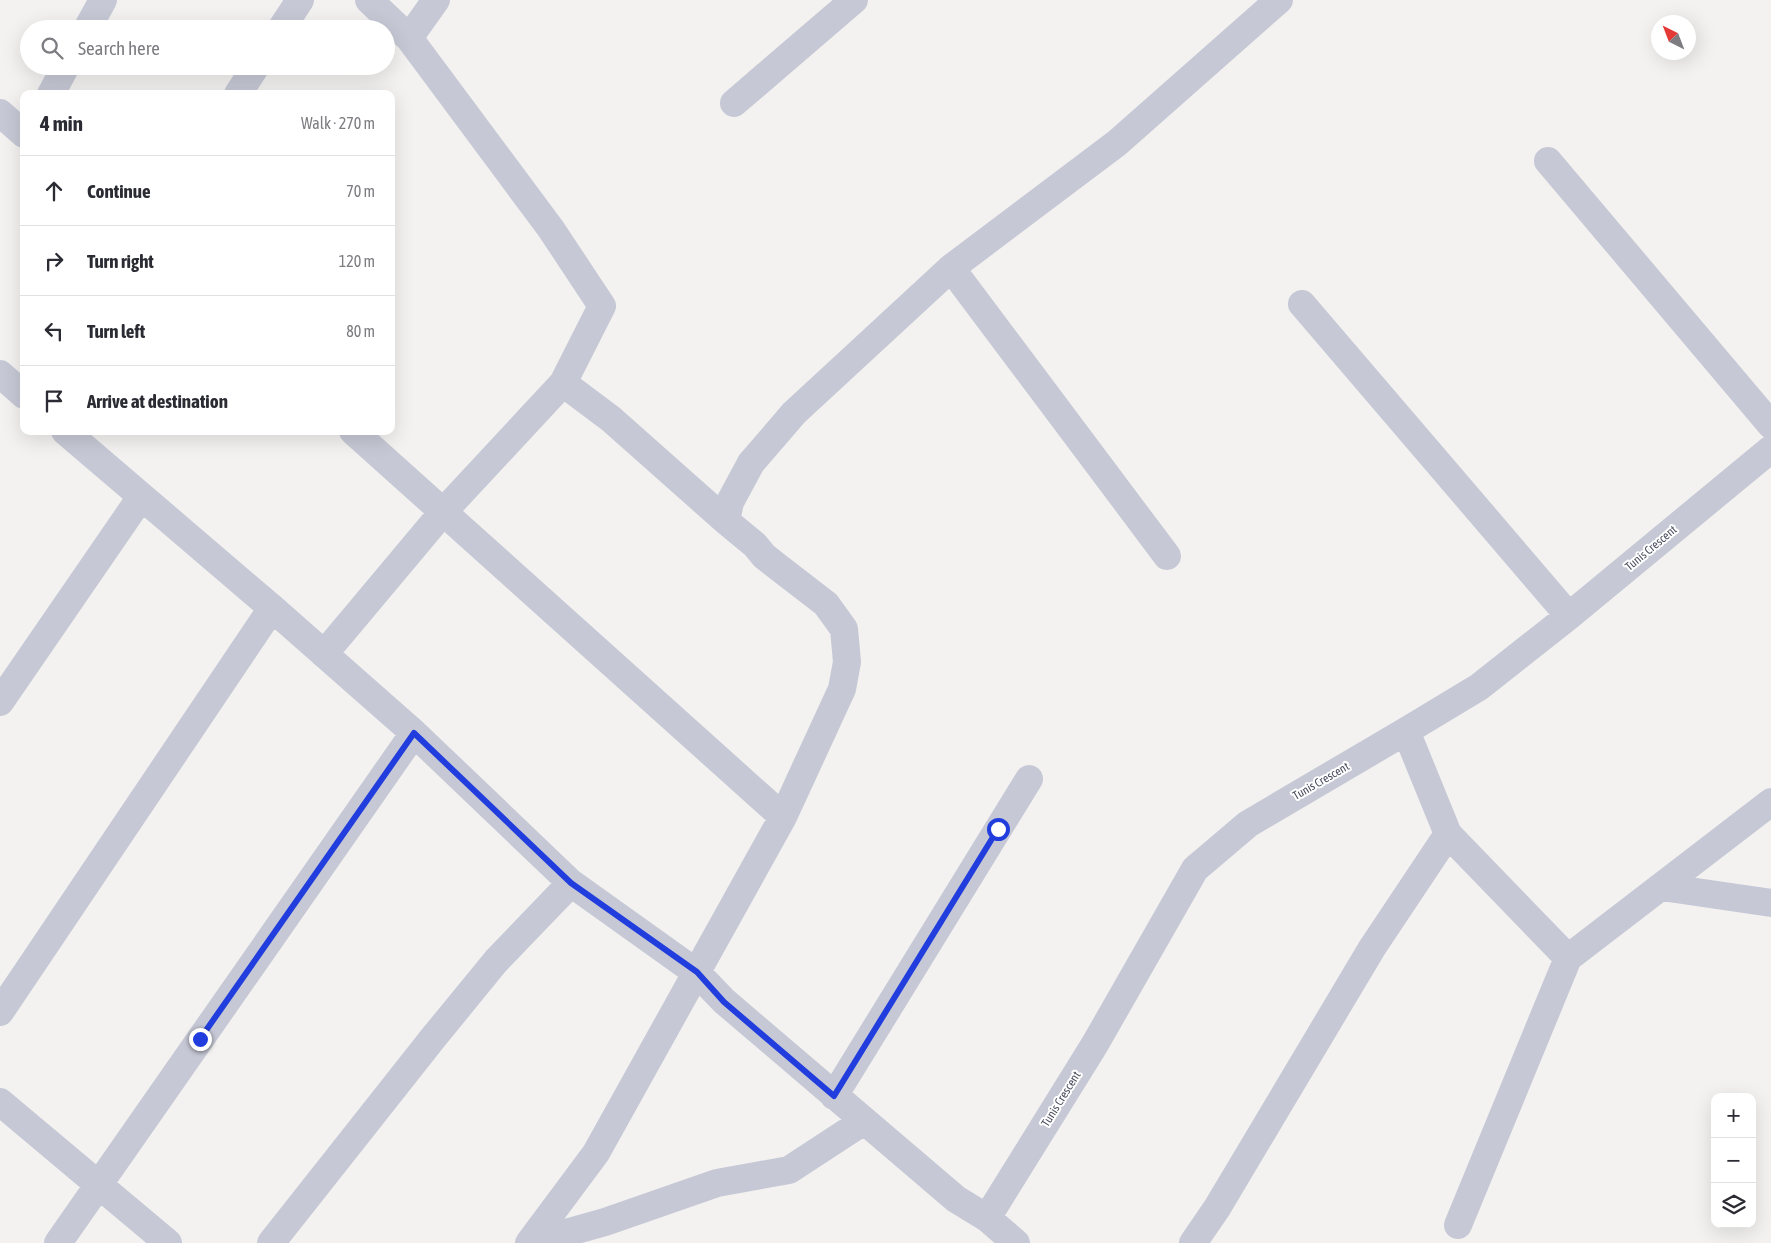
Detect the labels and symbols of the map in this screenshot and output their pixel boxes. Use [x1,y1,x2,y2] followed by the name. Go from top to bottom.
[1651,15,1696,60] north arrow
[1622,522,1680,574] street label: Tunis Crescent
[1290,759,1352,803] street label: Tunis Crescent
[987,818,1010,841] route start
[189,1028,212,1051] route end
[1038,1068,1084,1129] street label: Tunis Crescent

